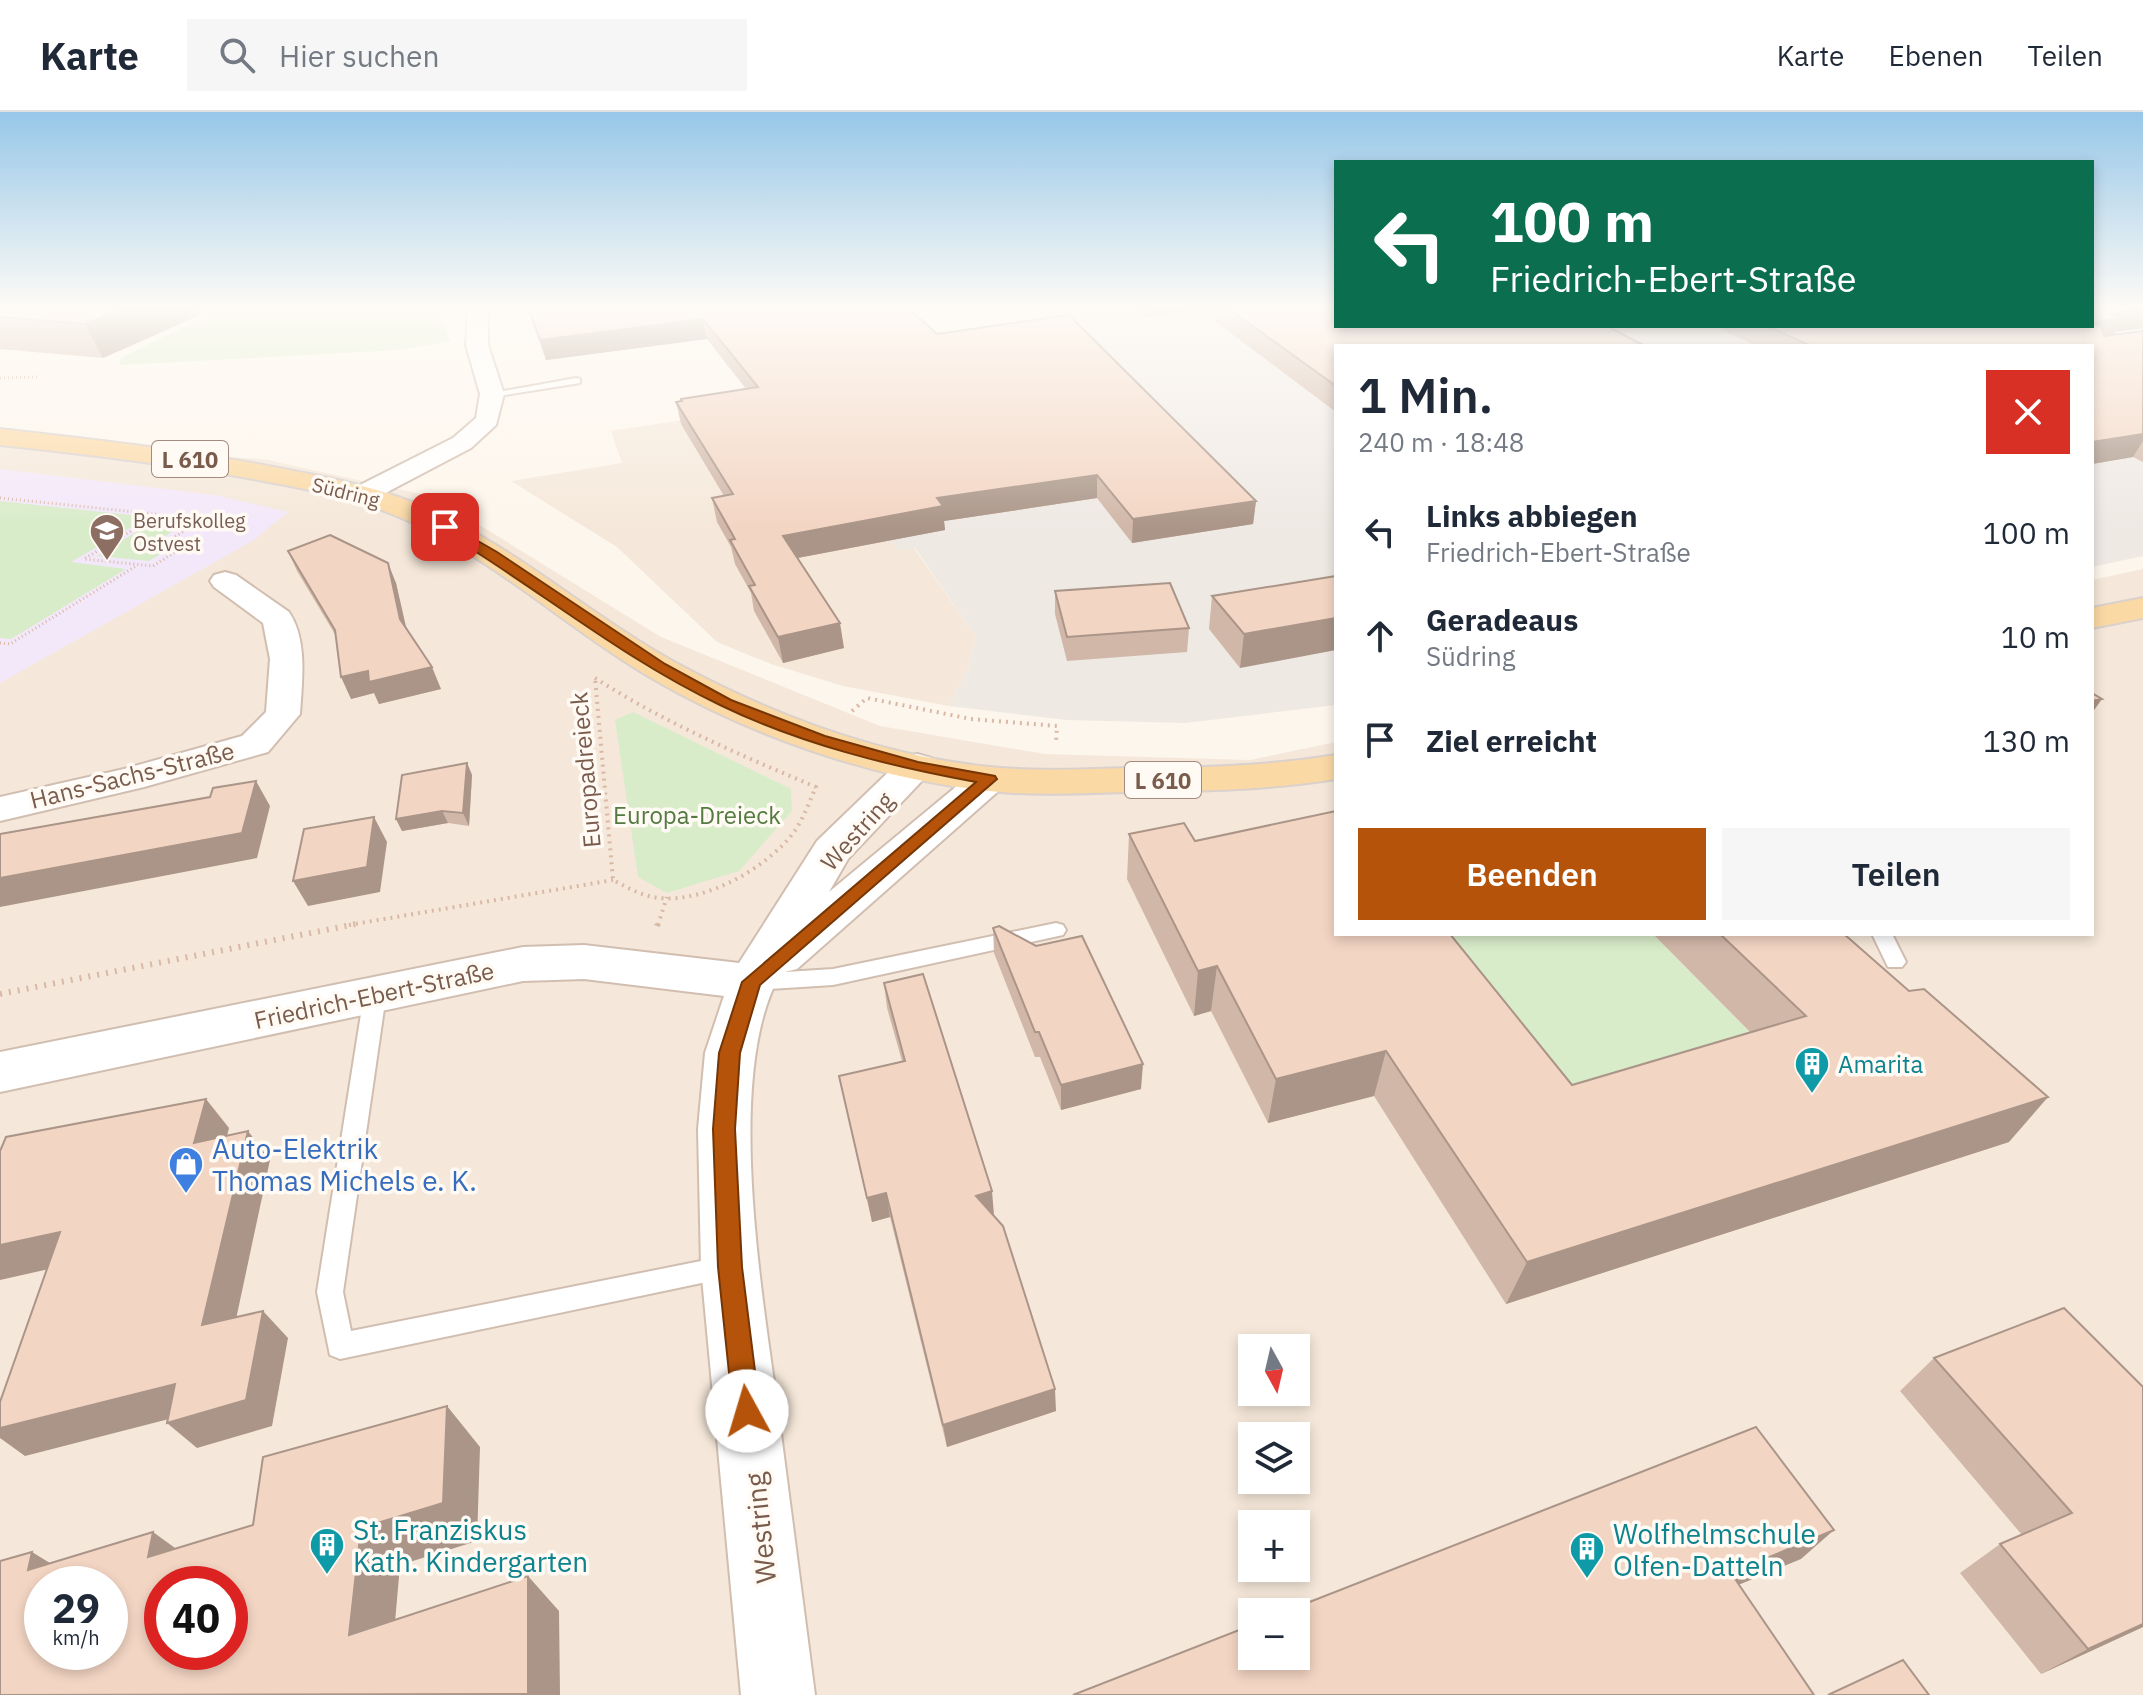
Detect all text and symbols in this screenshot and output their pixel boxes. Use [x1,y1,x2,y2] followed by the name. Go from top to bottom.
[187,19,747,91] search box
[40,31,139,80] text: Karte
[215,33,259,77] icon: search
[279,36,440,75] text: Hier suchen
[1777,37,1844,74] text: Karte
[1888,37,1984,74] text: Ebenen
[2028,37,2103,74] text: Teilen
[1490,185,1654,257] text: 100 m
[1358,192,1462,296] icon: left
[1490,255,1857,302] text: Friedrich-Ebert-Straße
[1358,364,1493,426] text: 1 Min.
[1986,370,2070,454] button: close
[1358,425,1524,459] text: 240 m · 18:48
[152,441,228,477] road number: L 610
[309,471,383,514] street label: Südring
[411,493,479,561] pin
[1426,496,1638,535] text: Links abbiegen
[423,505,467,549] icon: arrive
[133,507,246,557] place label: Berufskolleg Ostvest
[1358,510,1402,554] icon: left
[88,512,126,562] school or university icon: Berufskolleg Ostvest
[1983,513,2070,552] text: 100 m
[1426,535,1691,569] text: Friedrich-Ebert-Straße
[1426,600,1578,639] text: Geradeaus
[1358,614,1402,658] icon: ahead
[2001,617,2070,656] text: 10 m
[1426,639,1516,673] text: Südring
[562,690,608,849] street label: Europadreieck
[1358,718,1402,762] icon: arrive
[1426,721,1597,760] text: Ziel erreicht
[1983,721,2070,760] text: 130 m
[27,734,237,816] street label: Hans-Sachs-Straße
[1125,762,1201,798] road number: L 610
[813,785,901,877] street label: Westring
[613,799,781,831] park label: Europa-Dreieck
[1358,828,1706,920] button: Beenden
[1722,828,2070,920] button: Teilen
[251,954,497,1036] street label: Friedrich-Ebert-Straße
[1793,1045,1831,1095] building icon: Amarita
[1838,1048,1923,1080] place label: Amarita
[212,1130,477,1199] place label: Auto-Elektrik Thomas Michels e. K.
[167,1145,205,1195] shop icon: Auto-Elektrik Thomas Michels e. K.
[1238,1334,1310,1406] north arrow
[1238,1334,1310,1670] map controls
[705,1369,789,1453] position arrow
[1238,1422,1310,1494] button: layers
[736,1471,784,1585] street label: Westring
[1238,1510,1310,1582] button: +
[353,1511,588,1580] place label: St. Franziskus Kath. Kindergarten
[1613,1515,1816,1584] place label: Wolfhelmschule Olfen-Datteln
[308,1526,346,1576] building icon: St. Franziskus Kath. Kindergarten
[1568,1530,1606,1580] building icon: Wolfhelmschule Olfen-Datteln
[144,1566,248,1670] speed limit sign: 40
[52,1582,100,1634] text: 29
[1238,1598,1310,1670] button: −
[52,1624,100,1651] text: km/h

